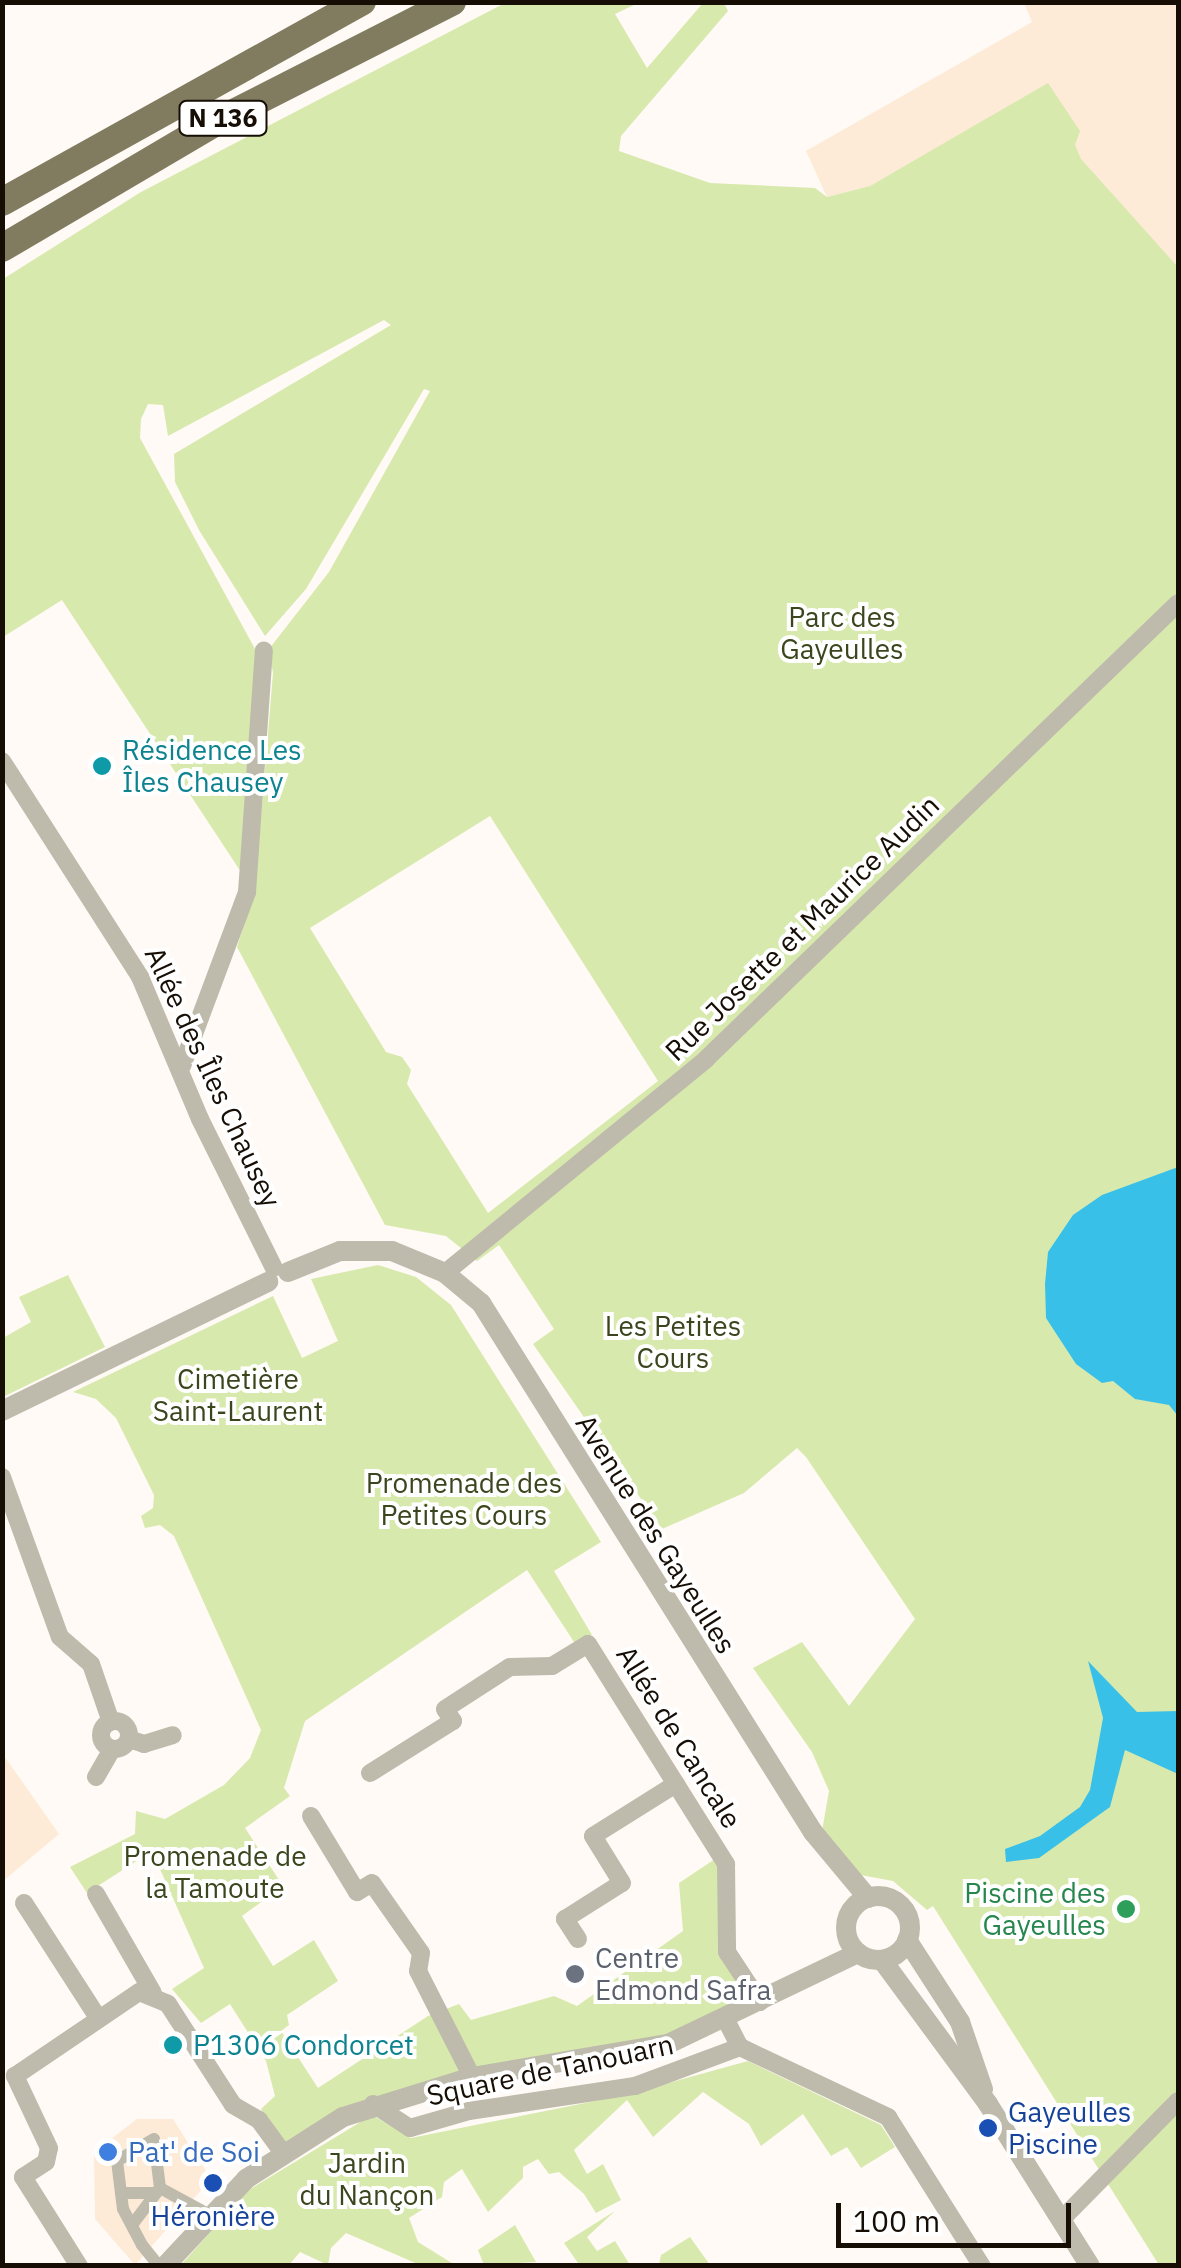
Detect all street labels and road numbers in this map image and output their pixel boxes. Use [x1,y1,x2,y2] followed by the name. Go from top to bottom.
[178,98,268,138] road number: N 136
[658,788,946,1068] street label: Rue Josette et Maurice Audin
[138,941,288,1213] street label: Allée des Îles Chausey
[569,1408,743,1660] street label: Avenue des Gayeulles
[609,1640,749,1834] street label: Allée de Cancale
[424,2027,676,2113] street label: Square de Tanouarn

